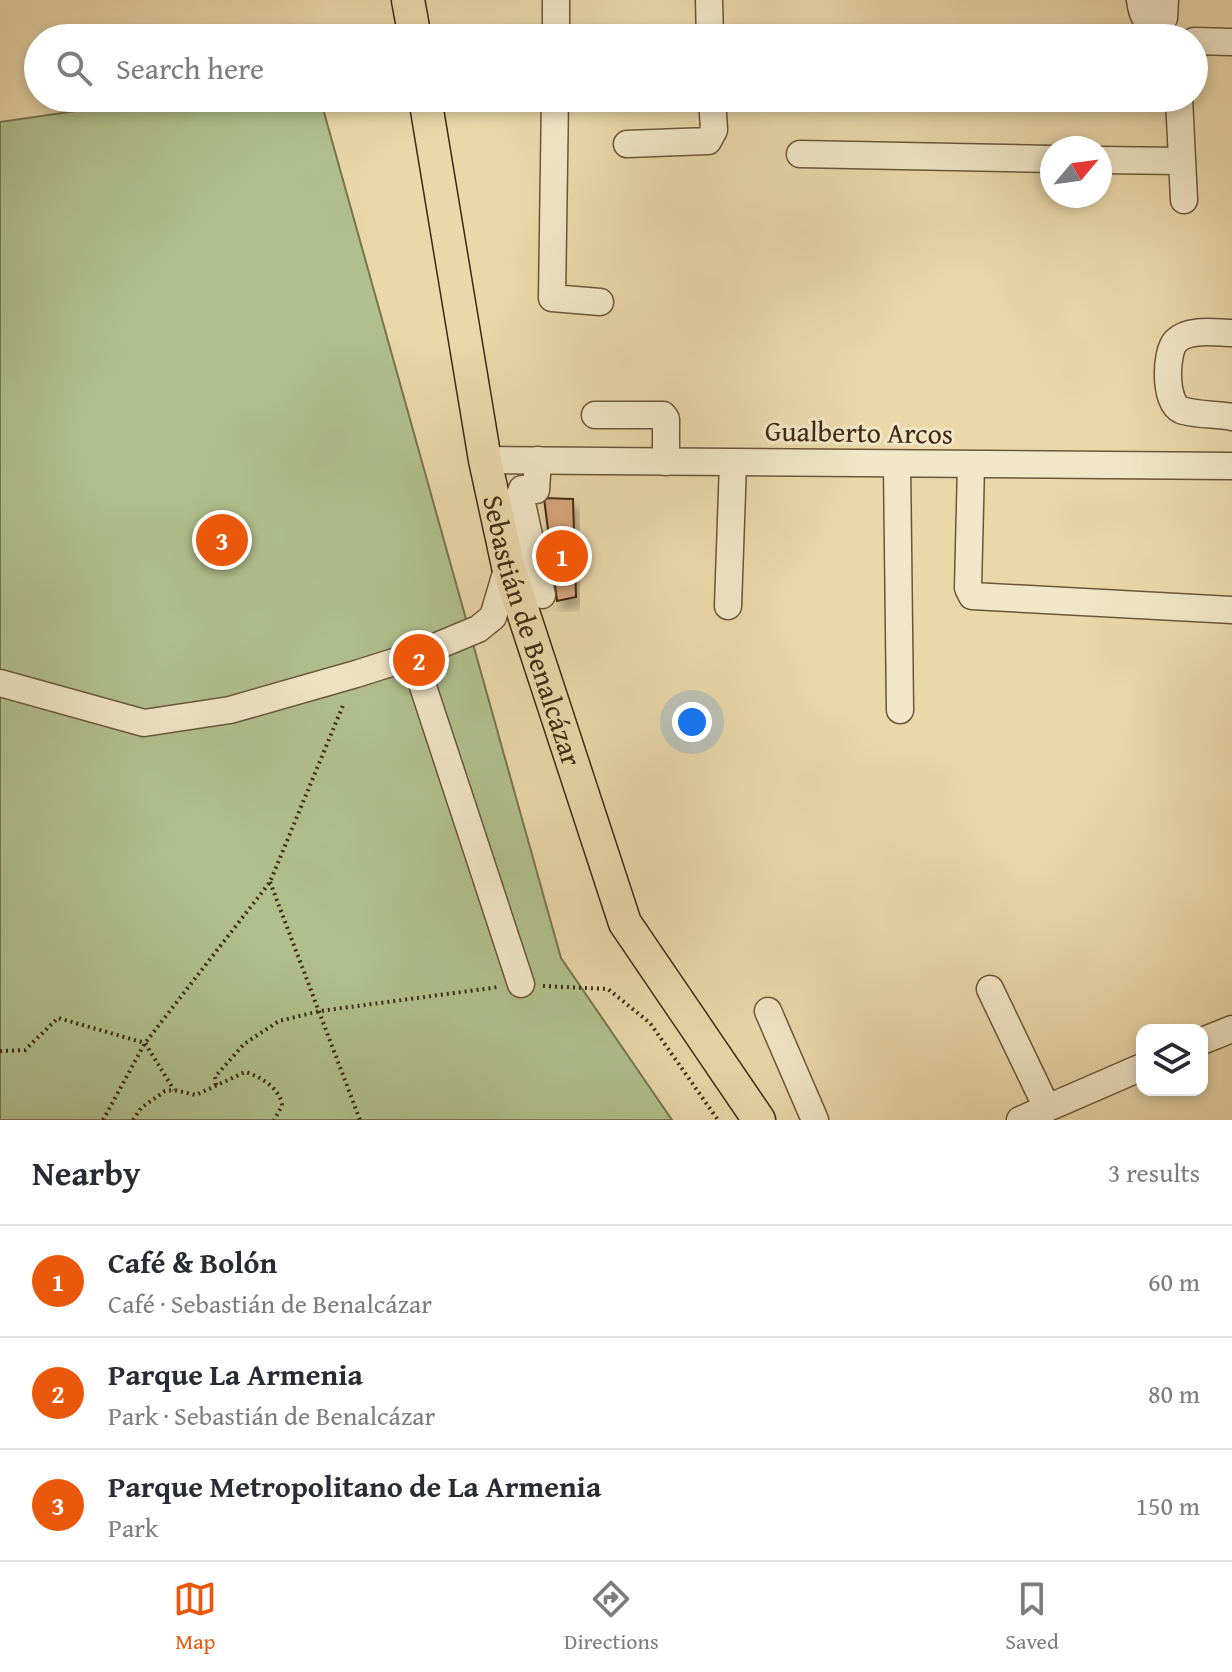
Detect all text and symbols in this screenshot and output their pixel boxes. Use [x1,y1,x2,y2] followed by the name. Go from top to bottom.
[24,24,1208,112] search box
[52,46,96,90] icon: search
[116,46,264,90] text: Search here
[1040,136,1112,208] north arrow
[765,409,953,454] street label: Gualberto Arcos
[473,491,593,772] street label: Sebastián de Benalcázar
[196,510,248,570] pin: 3
[536,526,588,586] pin: 1
[393,630,445,690] pin: 2
[672,702,712,742] your location
[1136,1024,1208,1096] map controls
[1136,1024,1208,1096] button: layers
[32,1148,141,1197] text: Nearby
[1108,1153,1200,1192] text: 3 results
[108,1240,277,1284] text: Café & Bolón
[51,1262,65,1301] text: 1
[1148,1262,1200,1301] text: 60 m
[108,1284,432,1323] text: Café · Sebastián de Benalcázar
[108,1352,363,1396] text: Parque La Armenia
[51,1374,65,1413] text: 2
[1148,1374,1200,1413] text: 80 m
[108,1396,435,1435] text: Park · Sebastián de Benalcázar
[108,1464,601,1508] text: Parque Metropolitano de La Armenia
[51,1486,65,1525] text: 3
[1135,1486,1200,1525] text: 150 m
[108,1508,158,1547] text: Park
[173,1577,217,1657] tab: Map
[564,1577,659,1657] tab: Directions
[1005,1577,1059,1657] tab: Saved

